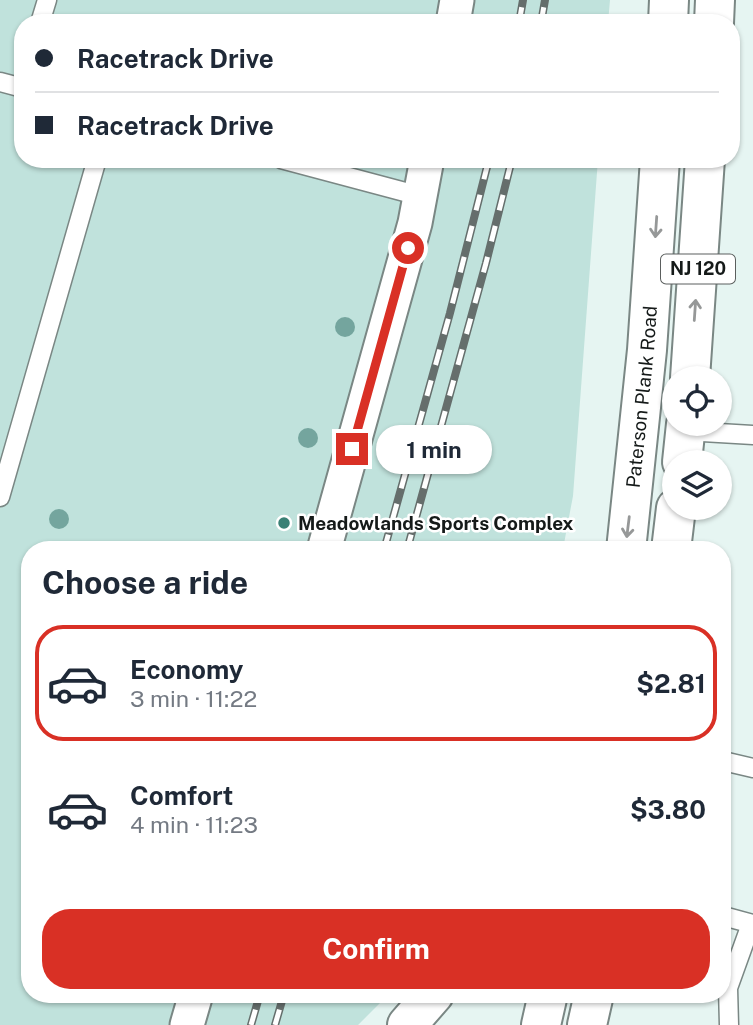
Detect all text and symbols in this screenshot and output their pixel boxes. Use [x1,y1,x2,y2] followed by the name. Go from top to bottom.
[77,43,274,74] text: Racetrack Drive
[77,110,274,141] text: Racetrack Drive
[649,216,662,238] one-way arrow
[392,232,424,264] route start
[661,255,735,284] road number: NJ 120
[689,299,702,322] one-way arrow
[622,305,661,489] street label: Paterson Plank Road
[662,366,732,520] map controls
[662,366,732,436] button: locate
[376,424,492,474] callout: 1 min
[336,433,368,465] route end
[406,436,462,463] text: 1 min
[662,450,732,520] button: layers
[298,512,574,534] place label: Meadowlands Sports Complex
[276,515,292,531] marker: Meadowlands Sports Complex
[622,515,635,538] one-way arrow
[42,564,248,601] text: Choose a ride
[46,652,109,715] icon: car
[130,654,243,685] text: Economy
[636,668,706,699] text: $2.81
[130,685,257,712] text: 3 min · 11:22
[46,778,109,841] icon: car
[130,780,233,811] text: Comfort
[630,794,706,825] text: $3.80
[130,811,258,838] text: 4 min · 11:23
[42,909,710,989] button: Confirm

